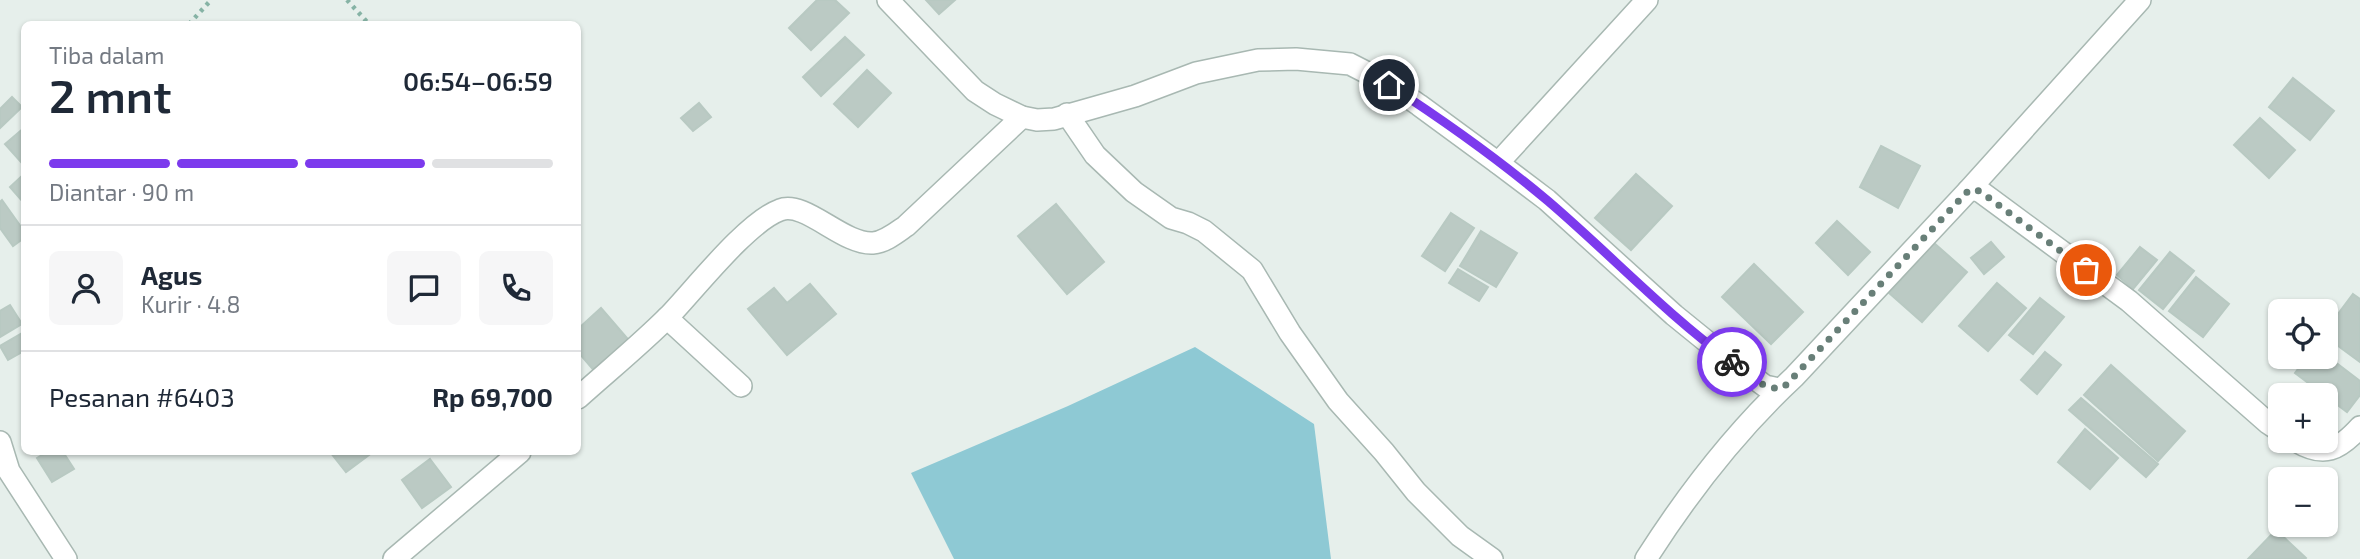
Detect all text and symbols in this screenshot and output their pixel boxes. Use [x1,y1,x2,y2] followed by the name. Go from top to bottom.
[49,41,164,69] text: Tiba dalam
[1359,55,1419,115] pin
[403,65,553,96] text: 06:54–06:59
[1370,66,1408,104] icon: home
[49,67,171,122] text: 2 mnt
[49,178,194,206] text: Diantar · 90 m
[2056,240,2116,300] pin
[49,251,123,325] button: person
[387,251,461,325] button: chat
[479,251,553,325] button: phone
[2067,251,2105,289] icon: bag
[141,259,202,290] text: Agus
[141,290,240,318] text: Kurir · 4.8
[2268,299,2338,537] map controls
[2268,299,2338,369] button: locate
[1697,327,1767,397] courier
[1713,343,1751,381] icon: bike
[49,381,235,412] text: Pesanan #6403
[432,381,553,412] text: Rp 69,700
[2268,383,2338,453] button: +
[2268,467,2338,537] button: −

